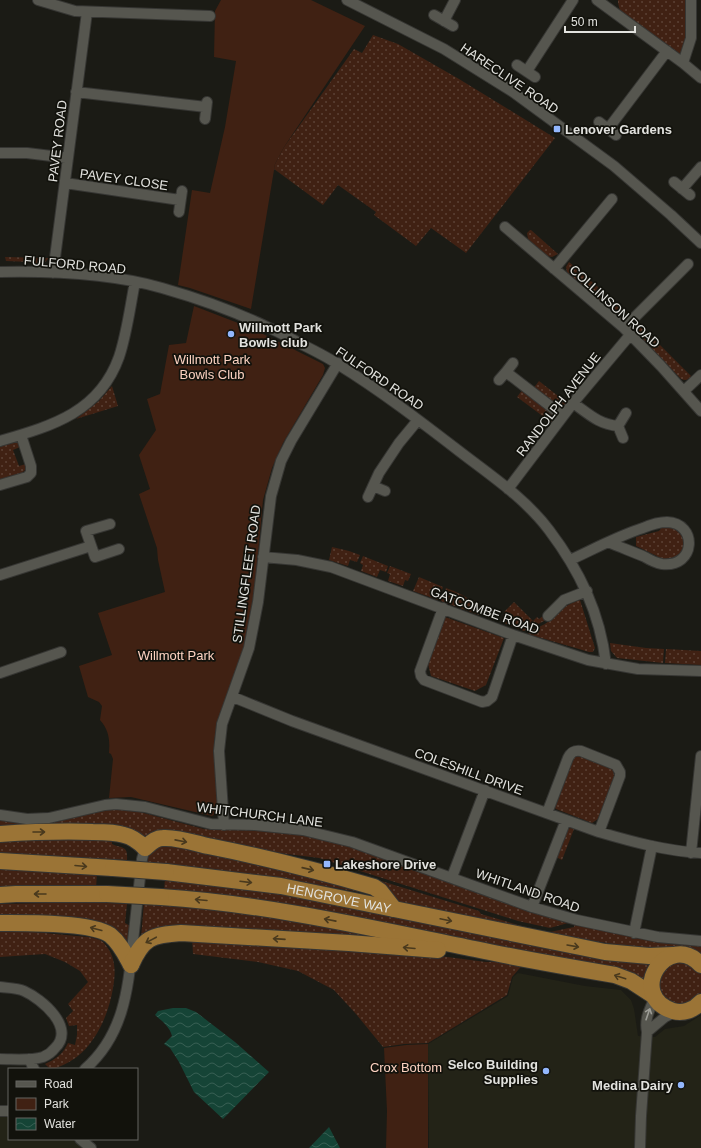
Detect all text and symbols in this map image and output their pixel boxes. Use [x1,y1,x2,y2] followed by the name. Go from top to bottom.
[565,8,635,34] scale bar
[571,15,598,29] text: 50 m
[458,40,562,117] street label: HARECLIVE ROAD
[45,99,70,183] street label: PAVEY ROAD
[565,122,672,137] place label: Lenover Gardens
[552,124,562,134] marker: Lenover Gardens
[79,166,169,193] street label: PAVEY CLOSE
[23,253,127,276] street label: FULFORD ROAD
[566,262,663,351] street label: COLLINSON ROAD
[239,320,323,350] place label: Willmott Park Bowls club
[226,329,236,339] marker: Willmott Park Bowls club
[333,344,426,413] street label: FULFORD ROAD
[513,349,604,459] street label: RANDOLPH AVENUE
[174,352,251,382] park label: Willmott Park Bowls Club
[229,504,264,644] street label: STILLINGFLEET ROAD
[428,584,541,637] street label: GATCOMBE ROAD
[138,648,215,663] park label: Willmott Park
[413,745,525,798] street label: COLESHILL DRIVE
[196,799,324,830] street label: WHITCHURCH LANE
[32,828,45,836] one-way arrow
[174,837,187,845] one-way arrow
[335,857,436,872] place label: Lakeshore Drive
[322,859,332,869] marker: Lakeshore Drive
[74,862,87,869] one-way arrow
[301,865,314,873] one-way arrow
[474,866,582,915] street label: WHITLAND ROAD
[239,878,252,885] one-way arrow
[285,880,393,916] street label: HENGROVE WAY
[34,890,47,898] one-way arrow
[195,896,208,904] one-way arrow
[324,915,337,923] one-way arrow
[439,916,452,924] one-way arrow
[89,925,102,932] one-way arrow
[273,935,286,942] one-way arrow
[145,936,157,944] one-way arrow
[566,942,579,950] one-way arrow
[403,944,416,952] one-way arrow
[615,973,627,981] one-way arrow
[645,1009,653,1021] one-way arrow
[448,1057,538,1087] place label: Selco Building Supplies
[370,1060,442,1075] park label: Crox Bottom
[541,1066,551,1076] marker: Selco Building Supplies
[8,1068,138,1140] legend
[44,1077,73,1091] text: Road
[592,1078,674,1093] place label: Medina Dairy
[676,1080,686,1090] marker: Medina Dairy
[44,1097,70,1111] text: Park
[44,1117,76,1131] text: Water

